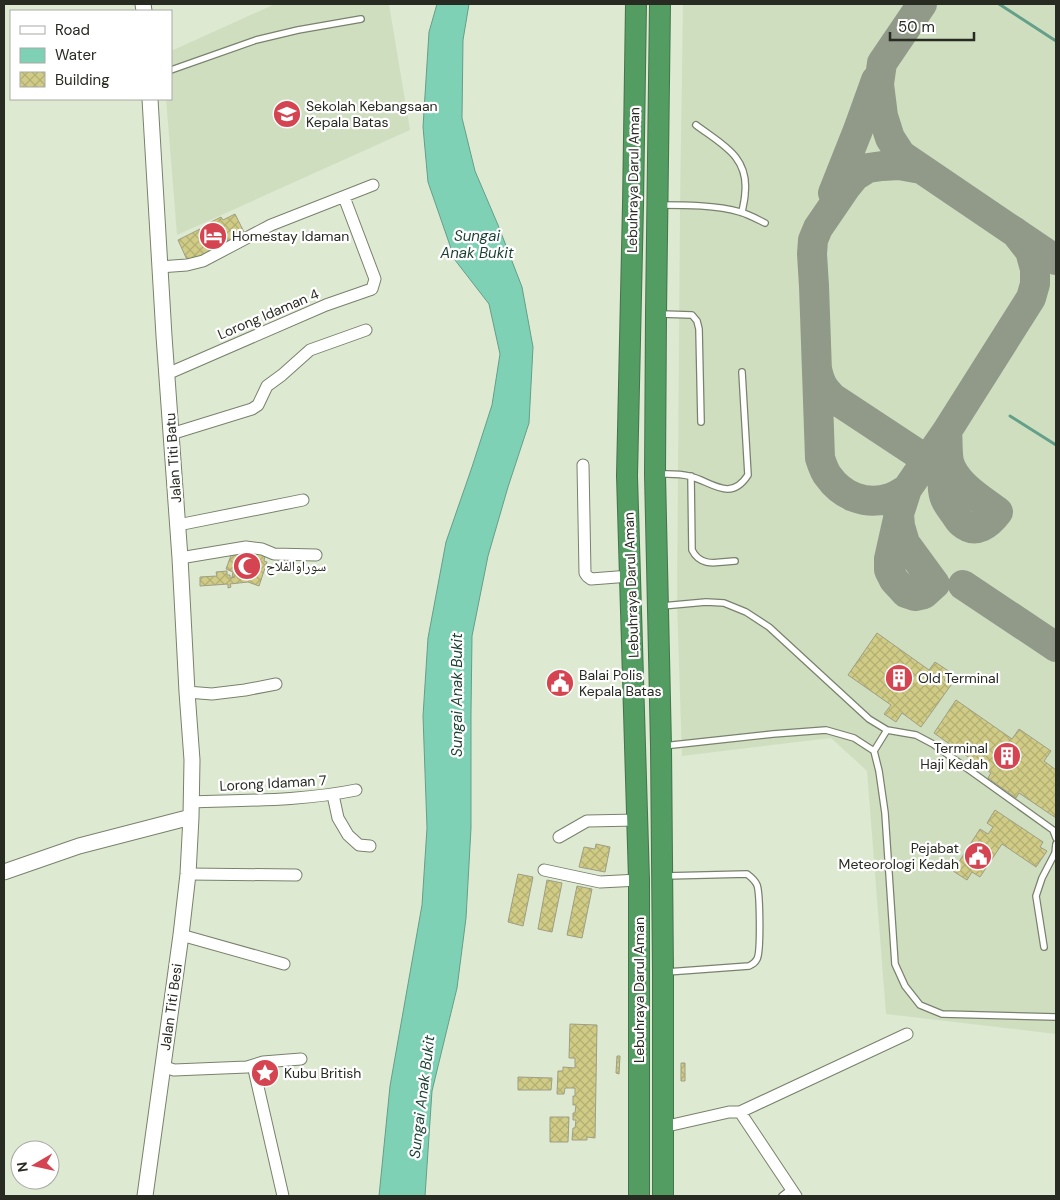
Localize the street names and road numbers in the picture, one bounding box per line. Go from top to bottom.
street label: Lebuhraya Darul Aman [623,107,643,253]
street label: Lorong Idaman 4 [215,284,322,343]
street label: Jalan Titi Batu [161,412,185,504]
street label: Lebuhraya Darul Aman [619,512,643,658]
street label: Lorong Idaman 7 [219,771,327,795]
street label: Lebuhraya Darul Aman [630,917,648,1063]
street label: Jalan Titi Besi [156,962,186,1052]

